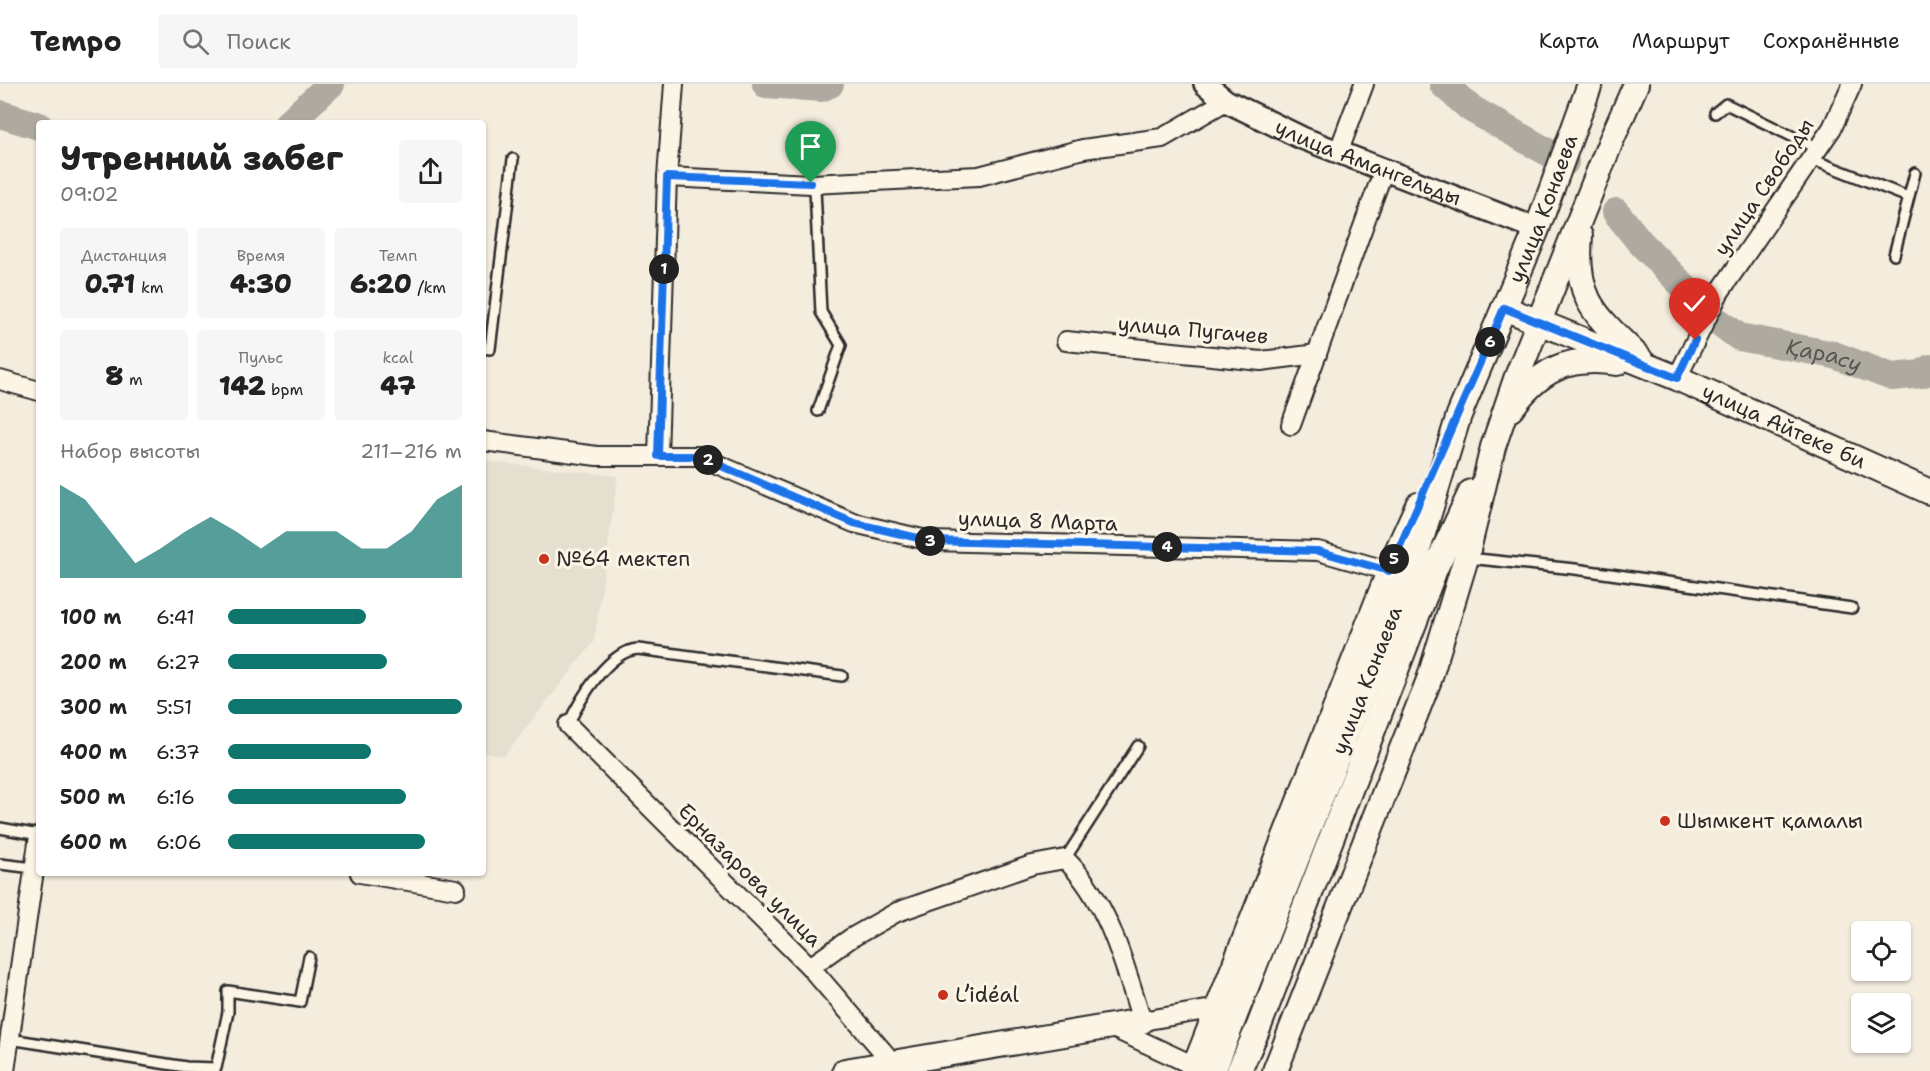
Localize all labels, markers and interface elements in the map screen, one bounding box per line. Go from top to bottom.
search box [158,14,578,68]
text: Tempo [30,22,122,60]
icon: search [179,25,212,58]
text: Поиск [227,27,291,56]
text: Карта [1539,27,1599,55]
text: Маршрут [1632,27,1730,55]
text: Сохранённые [1763,27,1900,55]
street label: улица Амангельды [1270,113,1465,212]
street label: улица Свободы [1708,113,1820,261]
pin [785,121,836,183]
icon: arrive [794,130,827,163]
street label: улица Конаева [1502,130,1584,287]
text: Утренний забег [60,136,343,181]
button: share [399,140,462,203]
text: 09:02 [60,181,119,207]
text: Дистанция [81,245,167,266]
text: Время [237,245,285,266]
text: Темп [379,245,417,266]
pin: 1 [649,254,679,284]
text: 1 [660,258,668,279]
text: 0.71 [84,266,135,301]
text: 4:30 [230,266,292,301]
text: 6:20 [350,266,412,301]
text: km [135,277,164,298]
text: /km [412,277,446,298]
pin [1669,278,1720,340]
icon: check [1678,287,1711,320]
street label: улица Пугачев [1117,309,1269,351]
pin: 6 [1475,327,1505,357]
text: 6 [1484,331,1496,352]
water label: Қарасу [1784,332,1866,379]
text: Пульс [239,347,283,368]
text: kcal [382,347,414,368]
text: 8 [105,358,123,393]
text: 142 [219,368,266,403]
text: 47 [380,368,416,403]
text: m [123,369,143,390]
street label: улица Айтеке би [1698,377,1871,475]
text: bpm [266,379,303,400]
text: Набор высоты [60,438,200,464]
text: 211–216 m [360,438,462,464]
pin: 2 [693,445,723,475]
text: 2 [702,449,714,470]
street label: улица 8 Марта [958,504,1118,538]
pin: 3 [915,526,945,556]
text: 3 [924,530,936,551]
pin: 4 [1152,532,1182,562]
text: 4 [1161,536,1173,557]
pin: 5 [1379,544,1409,574]
place label: №64 мектеп [556,545,690,573]
text: 5 [1389,548,1399,569]
marker: №64 мектеп [537,552,551,566]
street label: улица Конаева [1325,602,1409,758]
text: 100 m [60,604,122,630]
text: 6:41 [156,604,195,630]
text: 200 m [60,649,127,675]
text: 6:27 [156,649,200,675]
text: 300 m [60,694,127,720]
text: 5:51 [156,694,192,720]
text: 400 m [60,739,127,765]
text: 6:37 [156,739,200,765]
text: 500 m [60,784,126,810]
text: 6:16 [156,784,195,810]
street label: Ерназарова улица [672,797,828,953]
place label: Шымкент қамалы [1677,807,1863,835]
marker: Шымкент қамалы [1658,814,1672,828]
text: 600 m [60,829,127,855]
text: 6:06 [156,829,202,855]
map controls [1851,921,1911,1053]
button: locate [1851,921,1911,981]
place label: L’idéal [955,981,1020,1009]
marker: L’idéal [936,988,950,1002]
button: layers [1851,993,1911,1053]

